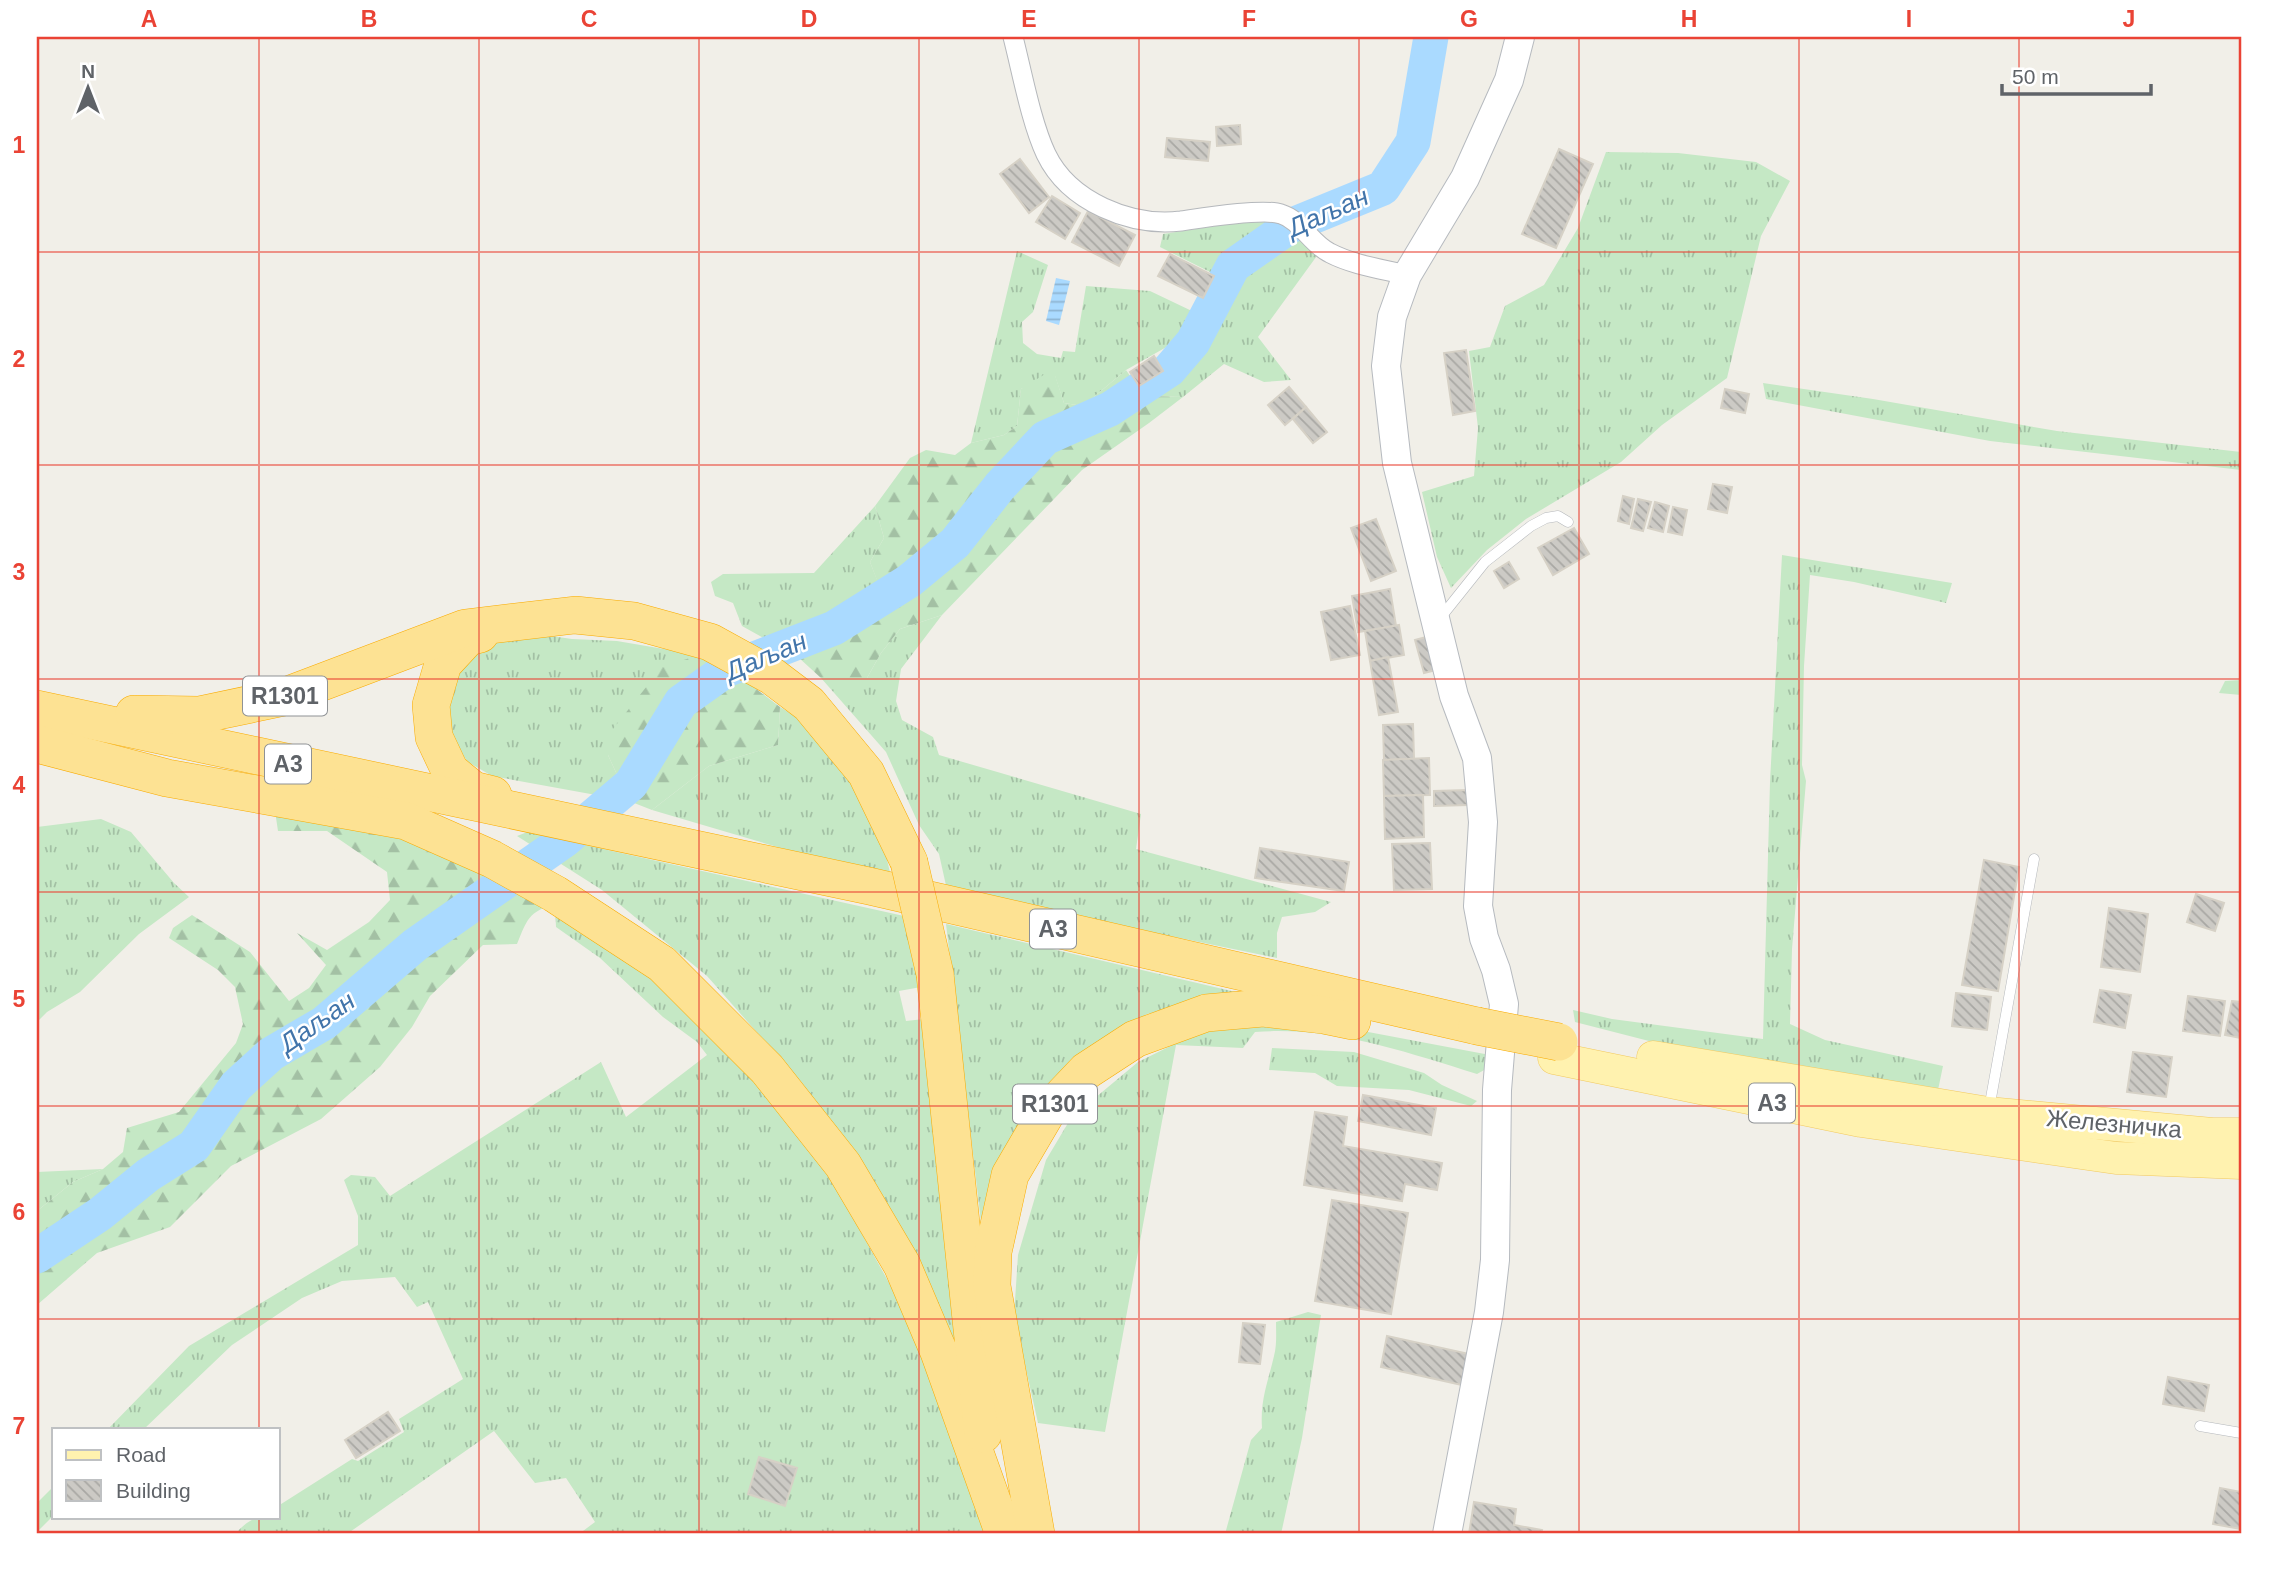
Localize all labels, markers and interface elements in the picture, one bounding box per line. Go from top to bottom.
text: A [141,6,157,32]
text: B [361,6,377,32]
text: C [581,6,597,32]
text: D [801,6,817,32]
text: E [1021,6,1037,32]
text: F [1242,6,1256,32]
text: G [1460,6,1478,32]
text: H [1681,6,1697,32]
text: I [1906,6,1912,32]
text: J [2123,6,2135,32]
north arrow [52,52,122,122]
scale bar [2002,52,2150,96]
text: N [81,61,95,82]
text: 50 m [2012,65,2059,88]
text: 1 [13,132,26,158]
water label: Даљан [1280,181,1373,244]
text: 2 [13,346,25,372]
text: 3 [13,559,25,585]
water label: Даљан [718,626,811,688]
road number: R1301 [243,676,327,716]
road number: A3 [265,744,311,784]
text: 4 [13,772,26,798]
road number: A3 [1030,910,1076,948]
water label: Даљан [271,985,361,1060]
text: 5 [13,986,26,1012]
road number: R1301 [1013,1084,1097,1124]
road number: A3 [1749,1084,1795,1122]
street label: Железничка [2045,1104,2183,1143]
text: 6 [13,1199,25,1225]
text: 7 [13,1413,25,1439]
legend [52,1428,280,1518]
text: Road [116,1443,166,1466]
text: Building [116,1479,191,1502]

